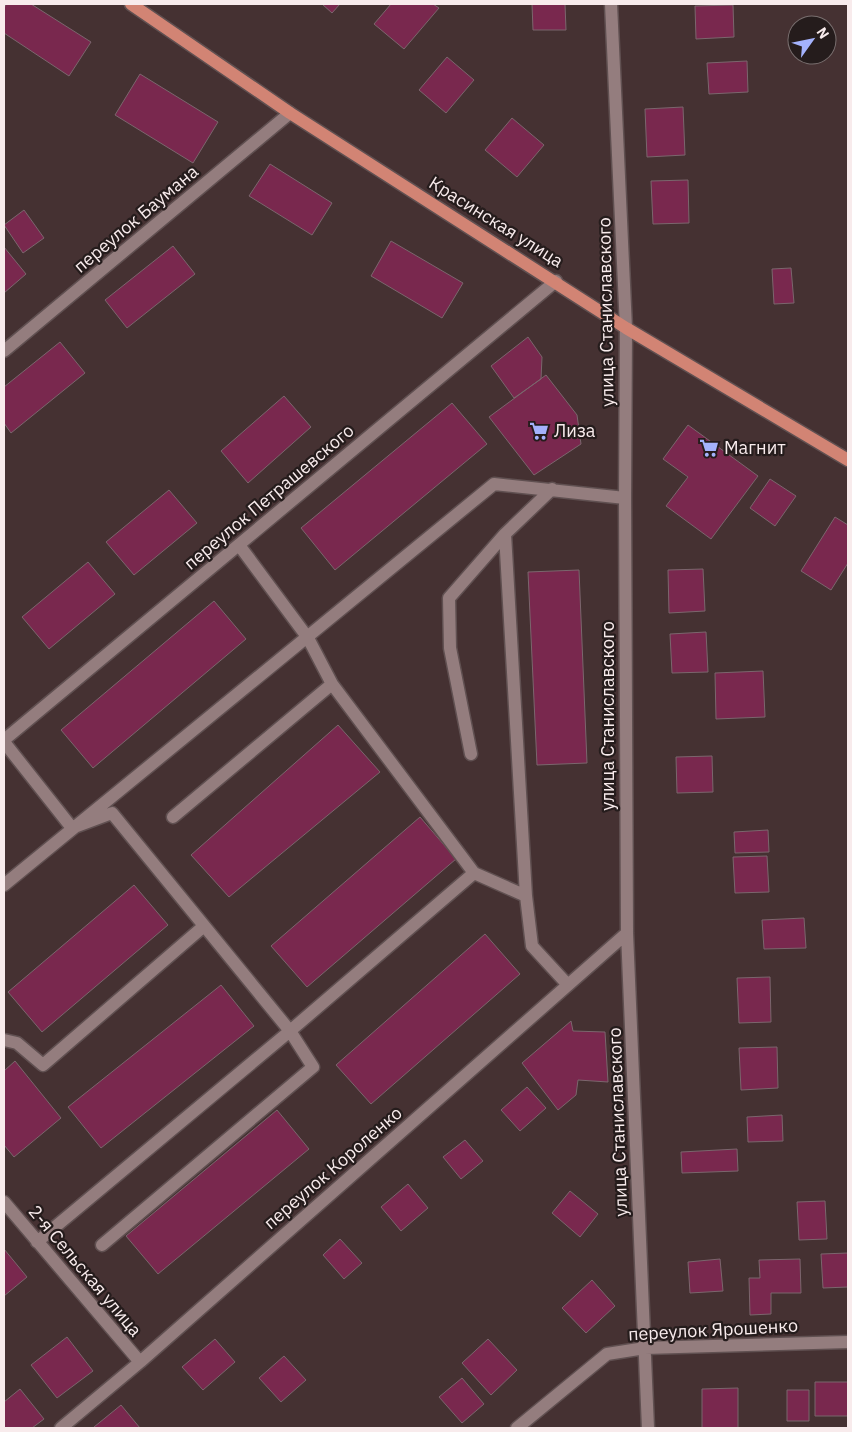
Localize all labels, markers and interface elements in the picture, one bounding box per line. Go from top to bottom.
north arrow [787,15,837,65]
text: N [813,24,833,42]
street label: переулок Баумана [69,159,203,278]
street label: Красинская улица [425,171,568,272]
street label: улица Станиславского [592,217,619,407]
street label: переулок Петрашевского [179,419,358,574]
place label: Лиза [554,419,596,442]
supermarket icon: Лиза [528,420,550,442]
place label: Магнит [724,436,786,459]
supermarket icon: Магнит [698,437,720,459]
street label: улица Станиславского [596,621,619,811]
street label: улица Станиславского [603,1027,632,1217]
street label: переулок Короленко [259,1101,407,1234]
street label: 2-я Сельская улица [24,1200,147,1341]
street label: переулок Ярошенко [627,1314,799,1345]

